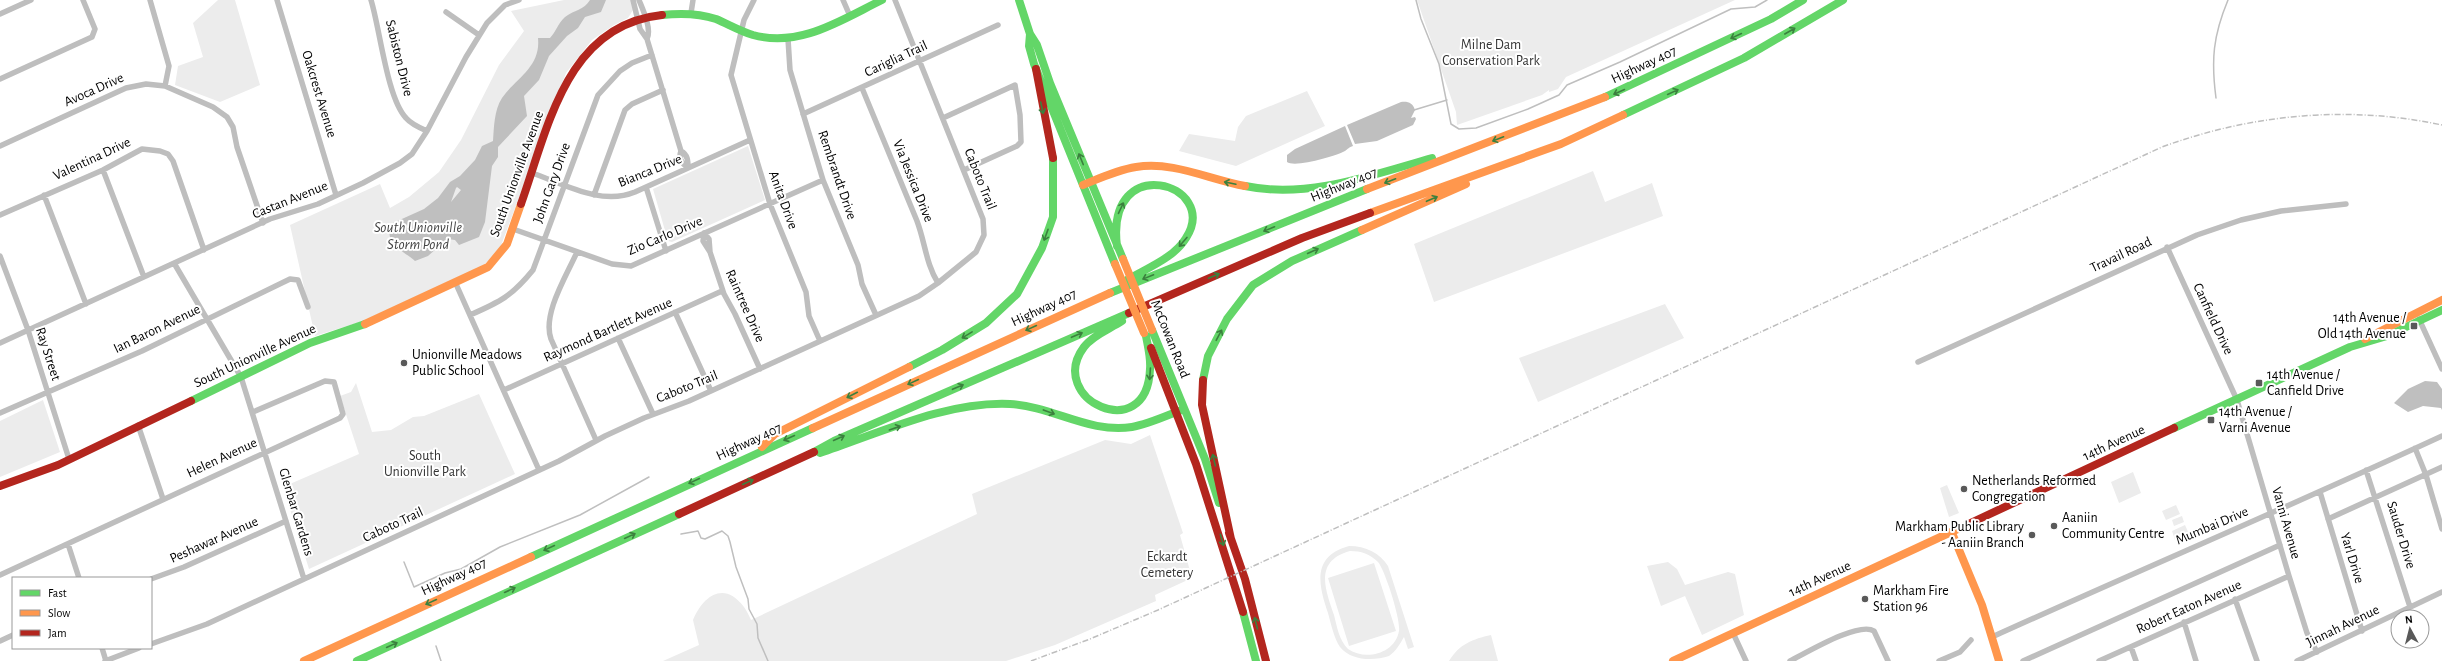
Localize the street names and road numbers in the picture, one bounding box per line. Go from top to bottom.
street label: Sabiston Drive [383,18,415,98]
street label: Cariglia Trail [862,38,930,80]
street label: Highway 407 [1609,44,1679,86]
street label: Oakcrest Avenue [299,49,339,139]
street label: Avoca Drive [62,71,126,109]
street label: South Unionville Avenue [488,109,546,239]
street label: Rembrandt Drive [815,129,859,221]
street label: Valentina Drive [51,135,133,183]
street label: Via Jessica Drive [890,138,936,224]
street label: John Gary Drive [531,141,573,225]
street label: Caboto Trail [961,146,999,212]
street label: Bianca Drive [616,152,684,190]
street label: Highway 407 [1309,165,1379,205]
street label: Anita Drive [766,169,800,231]
street label: Castan Avenue [250,179,330,221]
street label: Zio Carlo Drive [626,214,704,258]
street label: Travail Road [2088,235,2154,275]
street label: Raintree Drive [723,268,767,344]
street label: Canfield Drive [2190,281,2236,357]
street label: Highway 407 [1009,287,1079,329]
street label: Raymond Bartlett Avenue [542,295,674,365]
street label: McCowan Road [1148,298,1192,380]
street label: Ian Baron Avenue [111,302,203,356]
street label: South Unionville Avenue [192,322,318,390]
street label: Ray Street [33,326,63,383]
street label: Caboto Trail [654,368,720,406]
street label: Highway 407 [714,421,784,463]
street label: 14th Avenue [2081,423,2147,463]
street label: Helen Avenue [185,436,259,480]
street label: Glenbar Gardens [276,466,316,558]
street label: Vanni Avenue [2269,485,2303,561]
street label: Sauder Drive [2384,500,2418,570]
street label: Mumbai Drive [2174,504,2250,548]
street label: Caboto Trail [361,505,425,545]
street label: Peshawar Avenue [168,514,260,566]
street label: Yarl Drive [2338,531,2366,585]
street label: Highway 407 [419,556,489,598]
street label: 14th Avenue [1787,559,1853,599]
street label: Robert Eaton Avenue [2134,578,2244,636]
street label: Jinnah Avenue [2304,602,2382,650]

